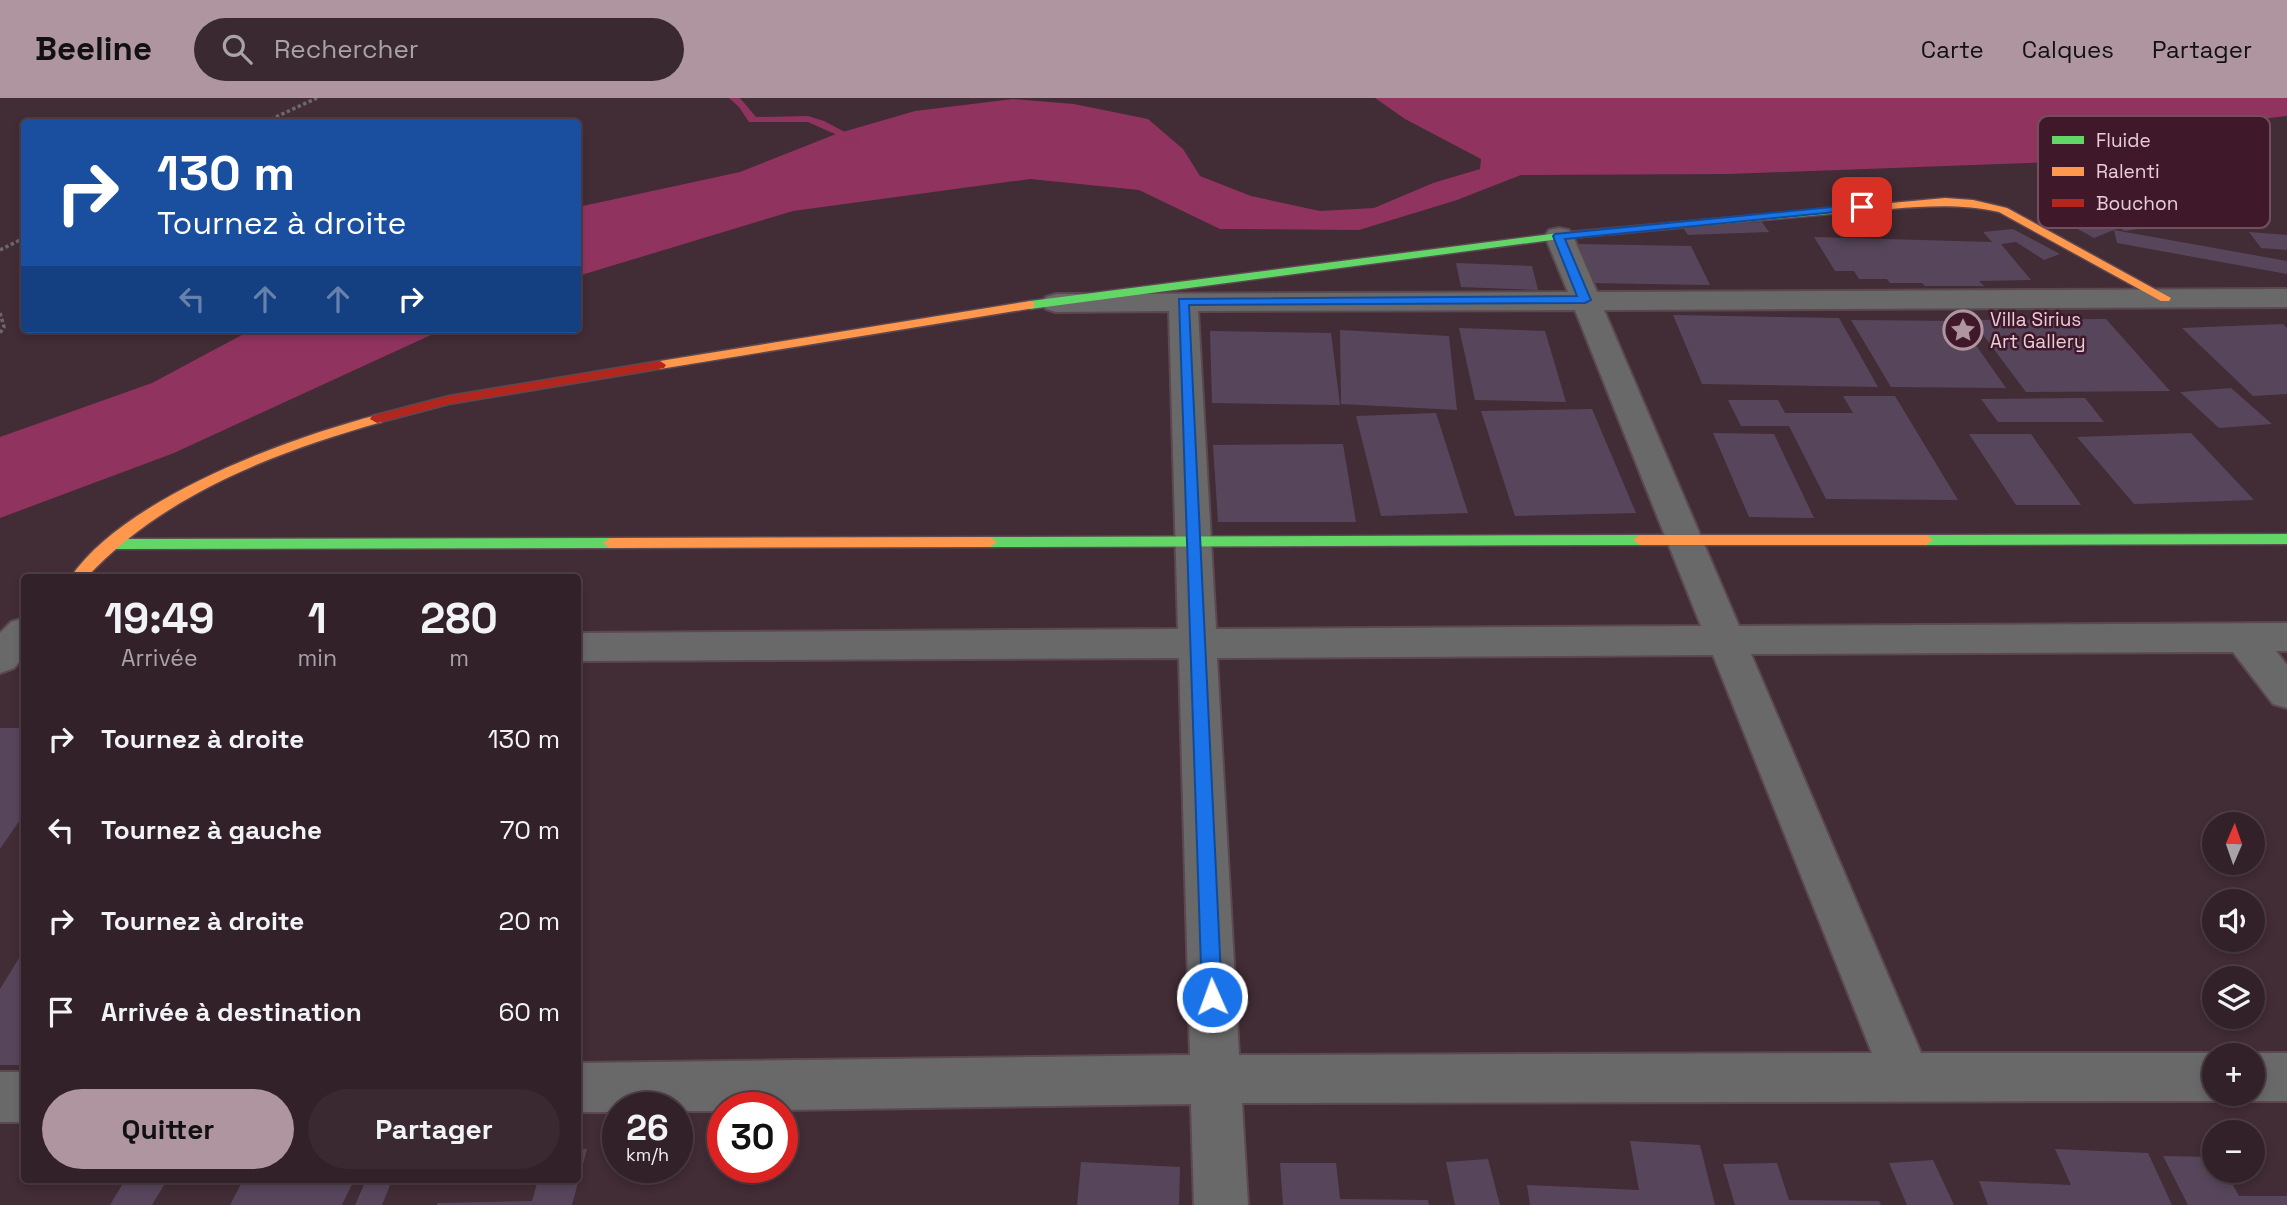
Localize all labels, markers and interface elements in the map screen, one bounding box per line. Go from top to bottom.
search box [194,18,684,81]
text: Beeline [35,28,152,70]
icon: search [218,30,256,68]
text: Rechercher [274,32,419,66]
text: Carte [1921,34,1984,65]
text: Calques [2022,34,2114,65]
text: Partager [2152,34,2252,65]
legend [2038,116,2270,228]
text: Fluide [2096,128,2151,153]
text: 130 m [157,142,295,204]
icon: right [42,147,133,238]
text: Ralenti [2096,159,2160,184]
pin [1832,177,1892,237]
icon: arrive [1843,188,1881,226]
text: Bouchon [2096,191,2178,216]
text: Tournez à droite [157,203,406,243]
icon: left [173,280,211,318]
icon: ahead [246,280,284,318]
icon: ahead [319,280,357,318]
icon: right [392,280,430,318]
place label: Villa Sirius Art Gallery [1990,307,2086,354]
place icon: Villa Sirius Art Gallery [1942,309,1984,351]
text: 19:49 [104,592,214,645]
text: 1 [308,592,327,645]
text: 280 [420,592,498,645]
text: Arrivée [121,643,198,673]
text: min [298,643,337,673]
text: m [449,643,469,673]
icon: right [42,720,80,758]
text: Tournez à droite [101,722,304,756]
text: 130 m [488,722,560,756]
icon: left [42,811,80,849]
north arrow [2202,812,2264,875]
map controls [2202,812,2265,1183]
text: Tournez à gauche [101,813,322,847]
text: 70 m [500,813,560,847]
button: sound [2202,889,2265,952]
icon: right [42,902,80,940]
text: Tournez à droite [101,904,304,938]
text: 20 m [499,904,560,938]
position arrow [1175,960,1249,1034]
button: layers [2202,966,2265,1029]
icon: arrive [42,993,80,1031]
text: Arrivée à destination [101,995,362,1029]
text: 60 m [498,995,560,1029]
button: + [2202,1043,2265,1106]
button: Quitter [42,1089,294,1169]
button: Partager [308,1089,560,1169]
speed limit sign: 30 [707,1092,798,1183]
text: 26 [626,1106,669,1150]
button: − [2202,1120,2265,1183]
text: km/h [626,1143,669,1166]

